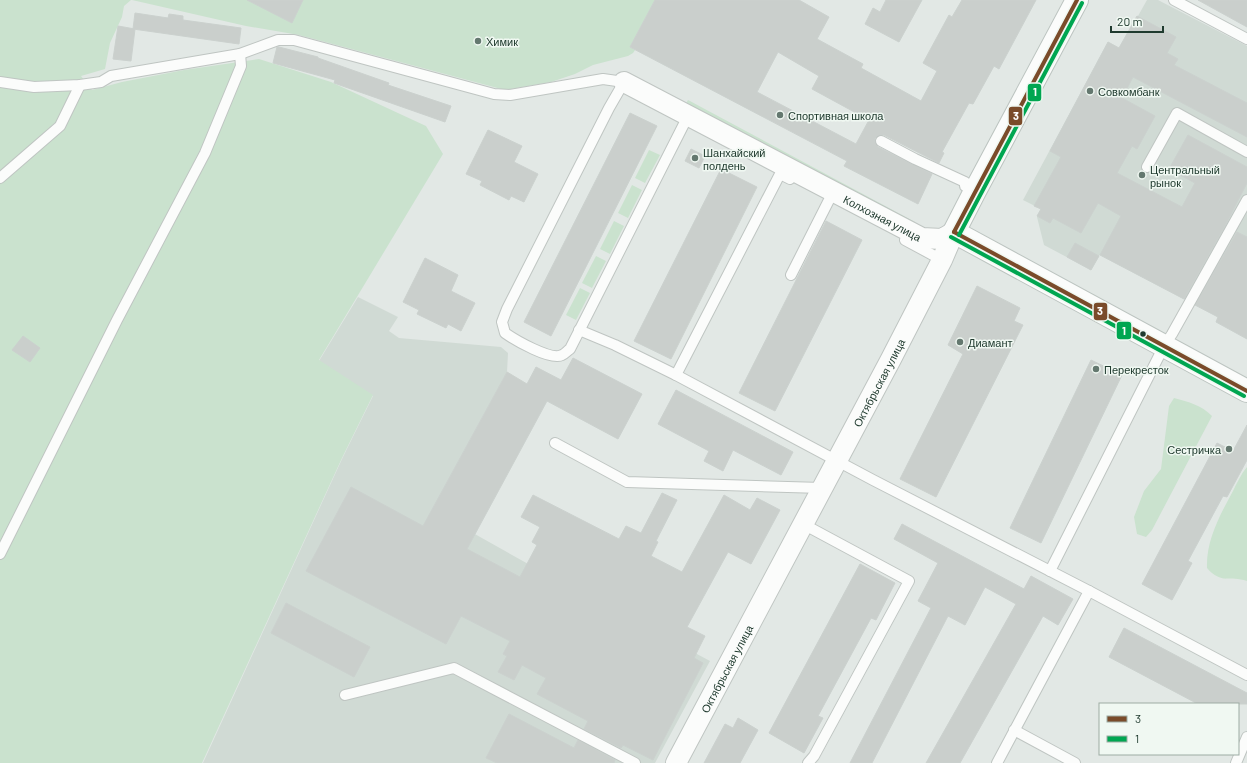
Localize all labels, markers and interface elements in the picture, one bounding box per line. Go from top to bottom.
scale bar [1111,8,1163,34]
text: 20 m [1117,14,1143,28]
place label: Химик [486,35,518,48]
marker: Химик [473,36,483,46]
line badge: 1 [1027,83,1042,102]
text: 1 [1033,85,1037,98]
place label: Совкомбанк [1098,85,1160,98]
marker: Совкомбанк [1085,86,1095,96]
line badge: 3 [1008,106,1023,126]
place label: Спортивная школа [788,109,884,122]
text: 3 [1013,109,1019,122]
marker: Спортивная школа [775,110,785,120]
place label: Шанхайский полдень [703,146,766,172]
marker: Шанхайский полдень [690,153,700,163]
place label: Центральный рынок [1150,163,1220,189]
marker: Центральный рынок [1137,170,1147,180]
street label: Колхозная улица [842,192,925,243]
line badge: 3 [1093,302,1108,321]
text: 3 [1097,304,1103,317]
line badge: 1 [1116,321,1132,340]
text: 1 [1122,324,1126,337]
unlabelled marker [1138,329,1148,339]
street label: Октябрьская улица [850,335,907,429]
place label: Диамант [968,336,1013,349]
marker: Диамант [955,337,965,347]
place label: Перекресток [1104,363,1169,376]
marker: Перекресток [1091,364,1101,374]
place label: Сестричка [1167,443,1222,456]
marker: Сестричка [1224,444,1234,454]
street label: Октябрьская улица [698,622,755,715]
legend [1099,703,1239,755]
text: 3 [1135,711,1141,725]
text: 1 [1135,731,1139,745]

